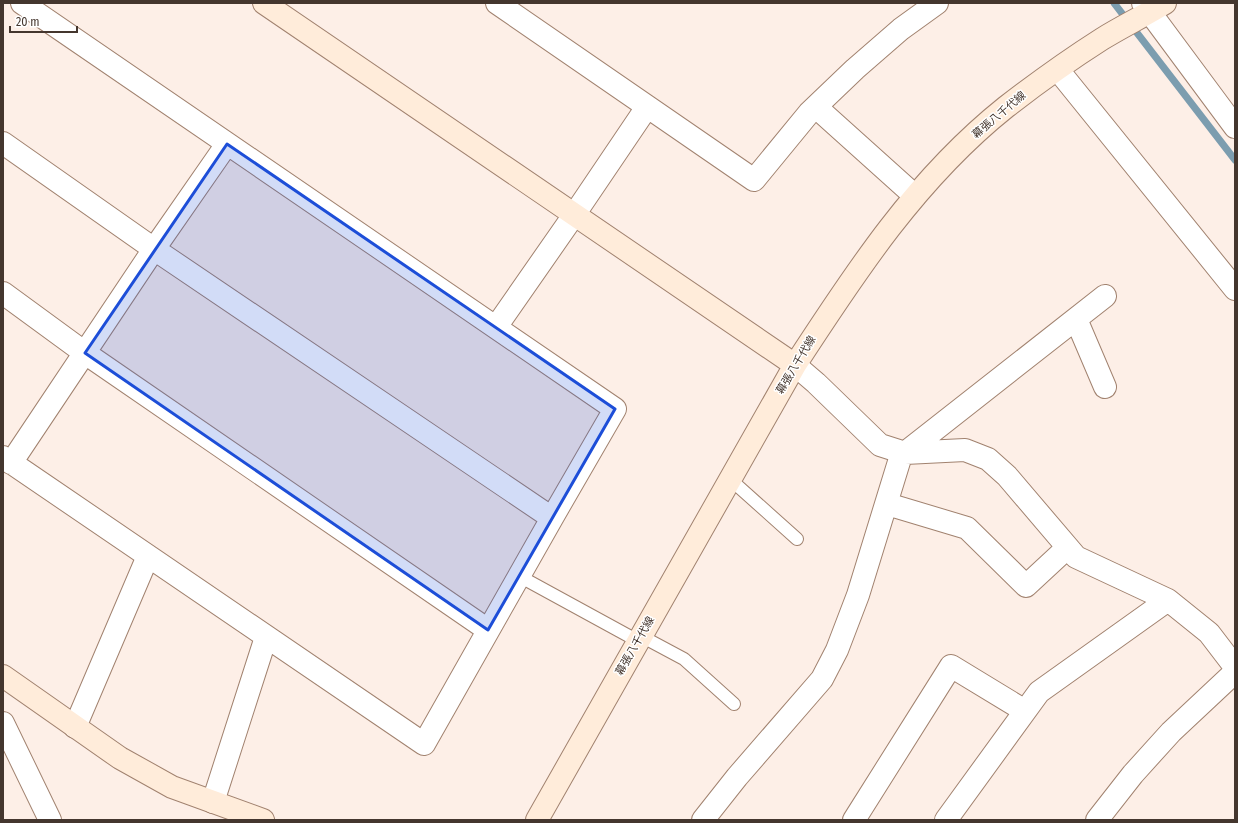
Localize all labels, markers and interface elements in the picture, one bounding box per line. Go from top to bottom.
scale bar [10,8,77,34]
text: 20 m [16,15,40,29]
street label: 幕張八千代線 [970,89,1028,141]
street label: 幕張八千代線 [773,333,819,397]
street label: 幕張八千代線 [613,614,657,678]

